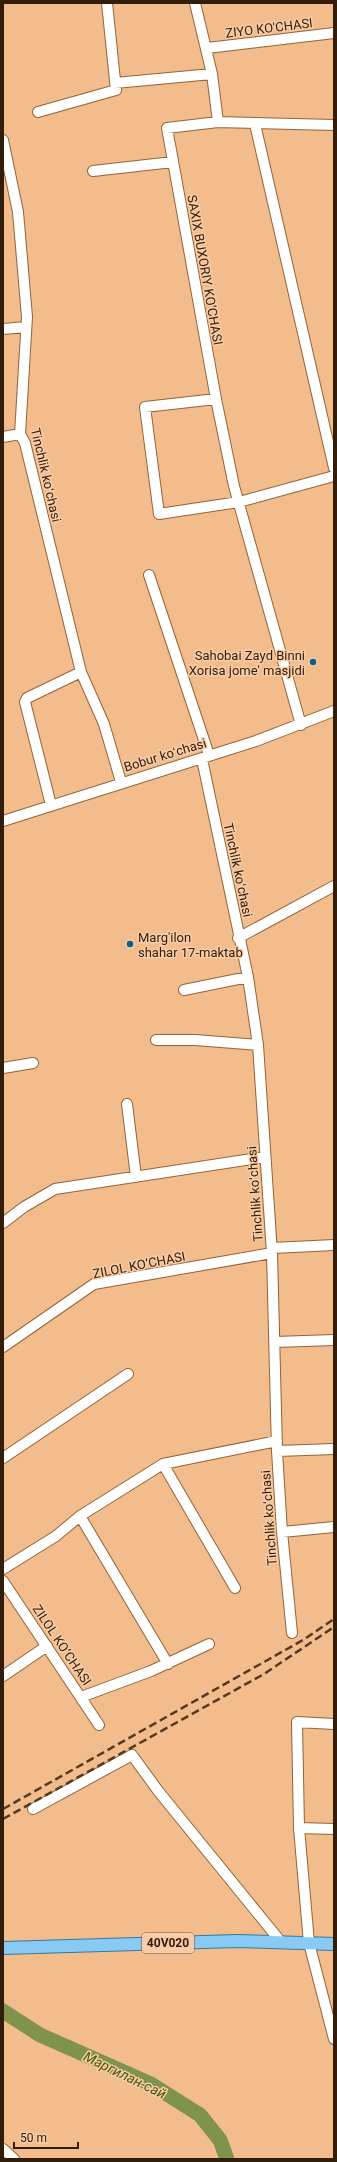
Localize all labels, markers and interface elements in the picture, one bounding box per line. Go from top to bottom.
street label: ZIYO KO'CHASI [225,15,313,41]
street label: SAXIX BUXORIY KO‘CHASI [184,194,226,346]
street label: Tinchlik koʻchasi [28,427,64,523]
place label: Sahobai Zayd Binni Xorisa jome' masjidi [189,648,305,678]
marker: Sahobai Zayd Binni Xorisa jome' masjidi [308,657,318,667]
street label: Bobur koʻchasi [122,735,208,775]
street label: Tinchlik koʻchasi [221,821,255,919]
place label: Marg'ilon shahar 17-maktab [138,930,243,960]
marker: Marg'ilon shahar 17-maktab [125,939,135,949]
street label: Tinchlik koʻchasi [244,1146,266,1242]
street label: ZILOL KO‘CHASI [91,1249,187,1281]
street label: Tinchlik koʻchasi [258,1470,280,1566]
street label: ZILOL KO‘CHASI [29,1602,95,1688]
road number: 40V020 [142,1933,194,1953]
water label: Маргилан-сай [81,2048,169,2102]
scale bar [14,2124,78,2150]
text: 50 m [20,2131,47,2145]

